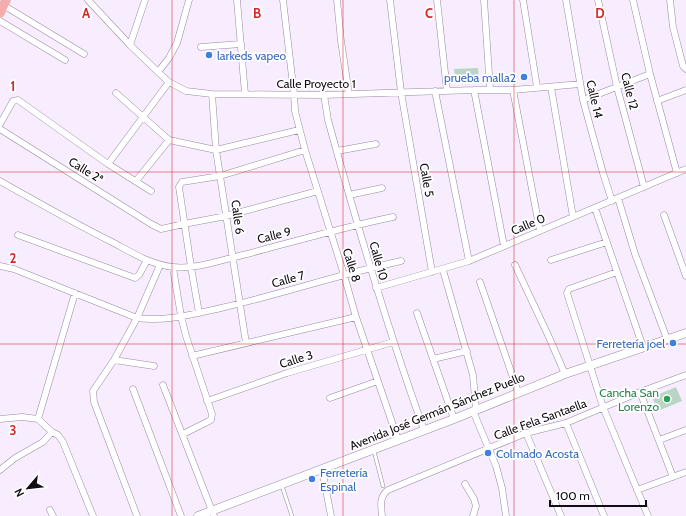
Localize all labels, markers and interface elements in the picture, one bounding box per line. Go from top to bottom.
text: A [82,5,91,21]
text: B [253,5,261,21]
text: C [425,5,433,21]
text: D [595,5,605,21]
place label: larkeds vapeo [217,48,286,63]
marker: larkeds vapeo [204,50,214,60]
place label: prueba malla2 [444,70,516,85]
street label: Calle 12 [618,71,642,111]
marker: prueba malla2 [519,72,529,82]
street label: Calle Proyecto 1 [276,76,356,91]
text: 1 [11,78,15,94]
street label: Calle 14 [583,79,607,119]
street label: Calle 2ª [66,154,106,186]
street label: Calle 5 [417,162,437,198]
street label: Calle 6 [228,199,248,235]
street label: Calle 0 [509,210,547,238]
street label: Calle 9 [255,224,293,246]
street label: Calle 10 [366,240,392,282]
street label: Calle 8 [340,246,364,284]
text: 2 [10,250,17,266]
street label: Calle 7 [270,267,306,291]
place label: Ferretería joel [596,336,665,351]
marker: Ferretería joel [668,338,678,348]
street label: Calle 3 [278,347,314,371]
street label: Avenida José Germán Sánchez Puello [347,369,527,453]
place label: Cancha San Lorenzo [599,385,659,414]
marker: Cancha San Lorenzo [662,394,672,404]
street label: Calle Fela Santaella [492,395,589,443]
text: 3 [9,422,17,438]
place label: Colmado Acosta [496,446,579,461]
marker: Colmado Acosta [483,448,493,458]
place label: Ferretería Espinal [320,465,368,494]
north arrow [8,468,48,508]
marker: Ferretería Espinal [307,474,317,484]
scale bar [550,482,646,508]
text: N [11,486,27,499]
text: 100 m [556,488,590,503]

